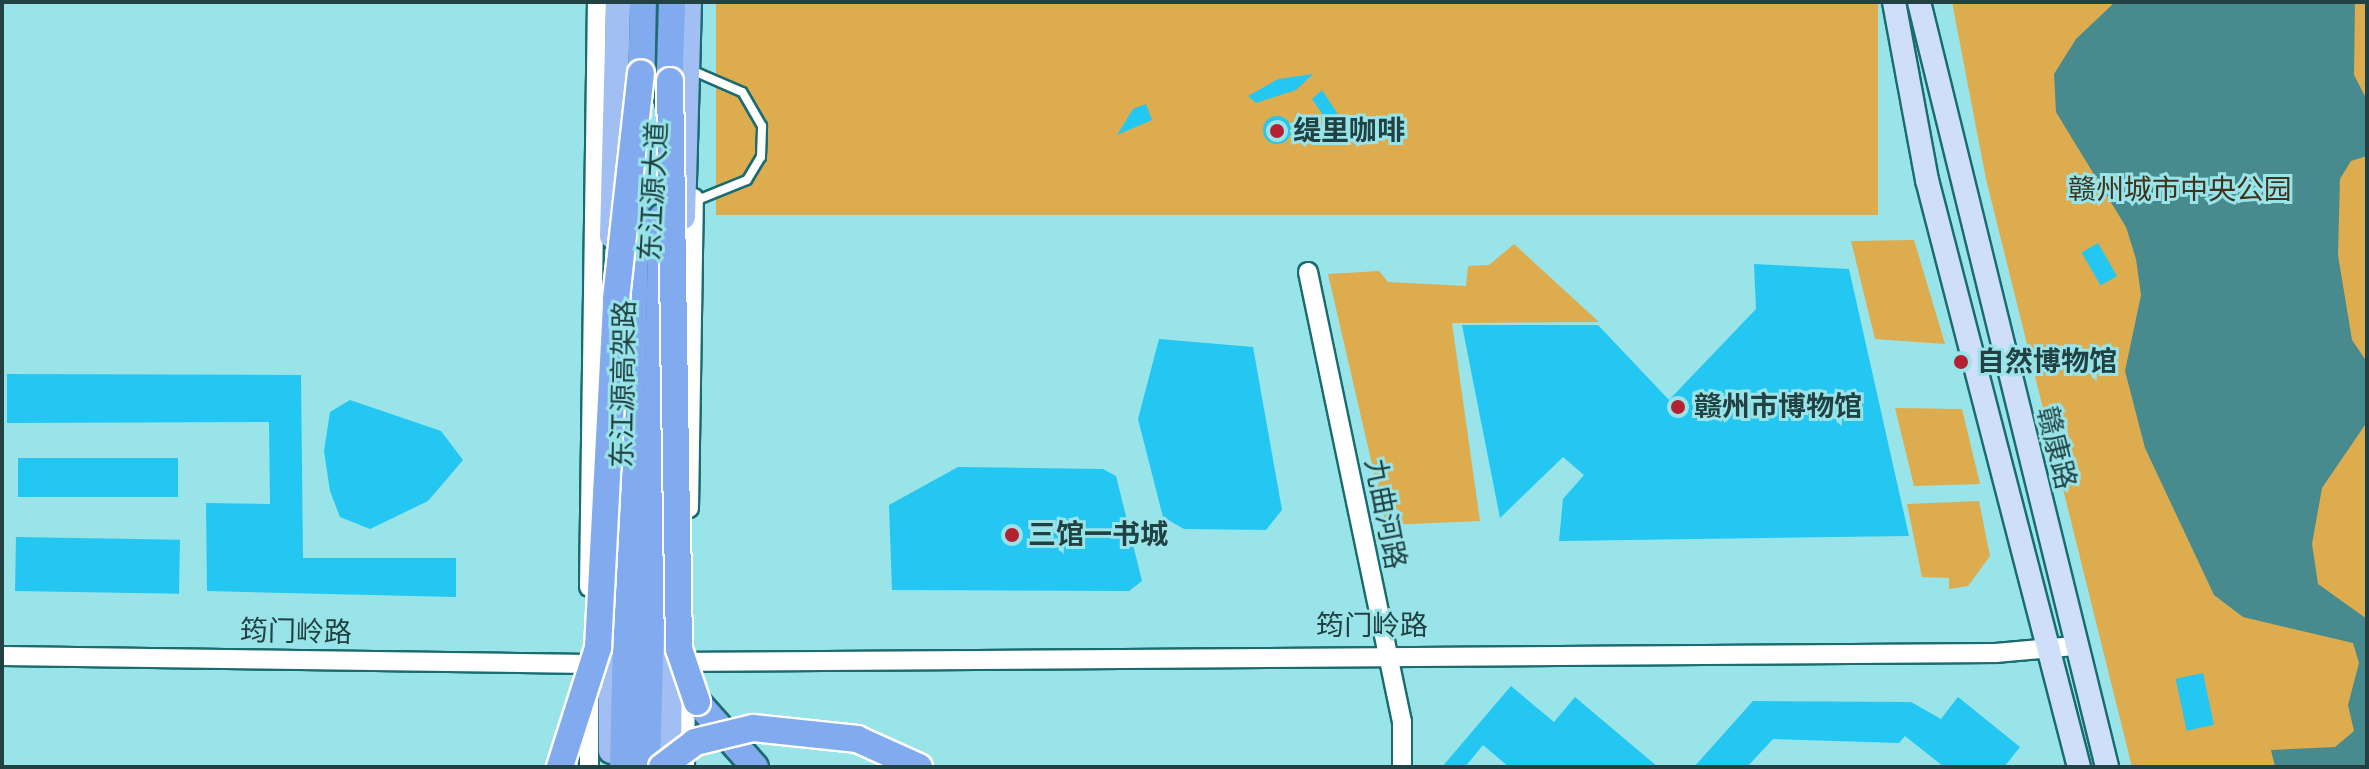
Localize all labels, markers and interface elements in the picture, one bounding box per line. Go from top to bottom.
place label: 缇里咖啡 [1293,114,1405,148]
street label: 东江源大道 [634,120,674,262]
marker: 缇里咖啡 [1268,122,1286,140]
park label: 赣州城市中央公园 [2068,173,2292,207]
street label: 东江源高架路 [606,300,642,468]
place label: 自然博物馆 [1977,345,2117,379]
marker: 自然博物馆 [1952,353,1970,371]
place label: 赣州市博物馆 [1694,390,1862,424]
marker: 赣州市博物馆 [1669,398,1687,416]
street label: 赣康路 [2030,403,2082,493]
street label: 九曲河路 [1358,456,1412,572]
place label: 三馆一书城 [1028,518,1168,552]
marker: 三馆一书城 [1003,526,1021,544]
street label: 筠门岭路 [1316,609,1428,643]
street label: 筠门岭路 [240,614,352,650]

